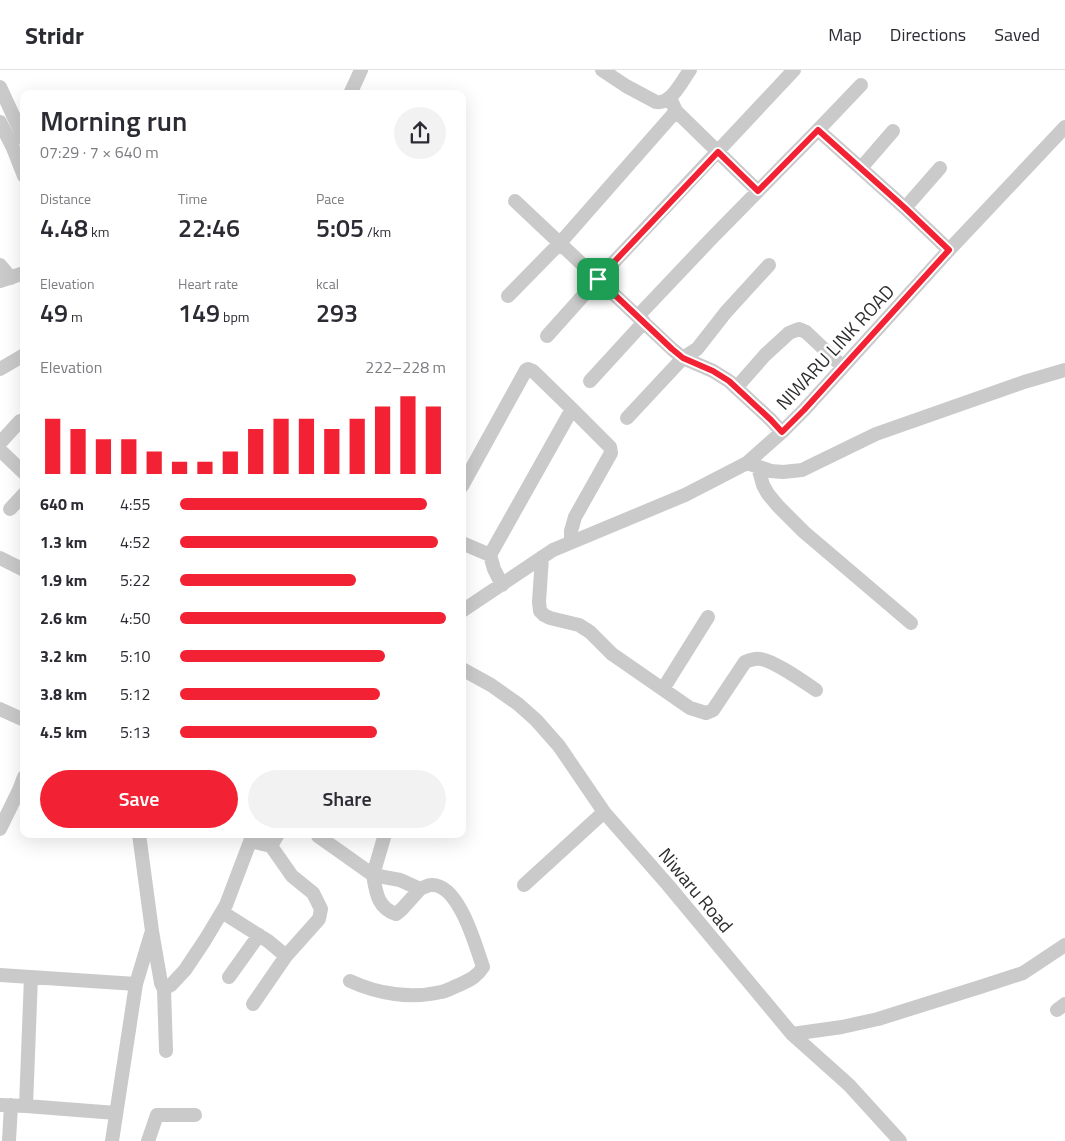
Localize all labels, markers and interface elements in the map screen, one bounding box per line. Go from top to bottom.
text: Stridr [25,17,84,53]
text: Map [828,21,862,48]
text: Directions [890,21,966,48]
text: Saved [994,21,1040,48]
text: Morning run [40,99,187,142]
button: share [394,107,446,159]
text: 07:29 · 7 × 640 m [40,140,159,164]
text: Distance [40,188,91,209]
text: Time [178,188,207,209]
text: Pace [316,188,344,209]
text: 4.48 [40,209,88,247]
text: 22:46 [178,209,240,247]
text: 5:05 [316,209,364,247]
text: km [88,221,109,242]
text: /km [364,221,391,242]
pin [577,258,619,300]
icon: arrive [584,265,612,293]
text: Elevation [40,273,94,294]
text: Heart rate [178,273,238,294]
text: kcal [316,273,339,294]
street label: NIWARU LINK ROAD [769,277,901,416]
text: 49 [40,294,68,332]
text: 149 [178,294,220,332]
text: 293 [316,294,358,332]
text: m [68,306,83,327]
text: bpm [220,306,250,327]
text: Elevation [40,355,102,379]
text: 222–228 m [365,355,446,379]
text: 640 m [40,492,84,516]
text: 4:55 [120,492,150,516]
text: 1.3 km [40,530,87,554]
text: 4:52 [120,530,150,554]
text: 1.9 km [40,568,87,592]
text: 5:22 [120,568,150,592]
text: 2.6 km [40,606,87,630]
text: 4:50 [120,606,150,630]
text: 3.2 km [40,644,87,668]
text: 5:10 [120,644,150,668]
text: 3.8 km [40,682,87,706]
text: 5:12 [120,682,150,706]
text: 4.5 km [40,720,87,744]
text: 5:13 [120,720,150,744]
button: Save [40,770,238,828]
button: Share [248,770,446,828]
street label: Niwaru Road [652,841,741,938]

